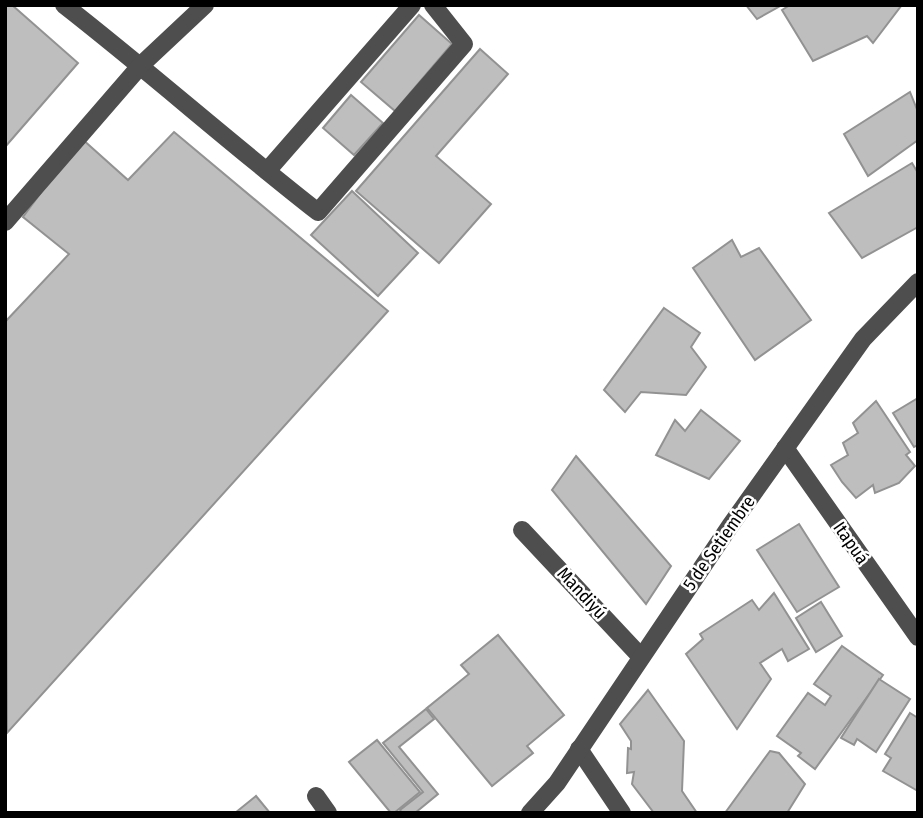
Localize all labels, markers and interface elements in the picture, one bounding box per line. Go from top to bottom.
street label: 5 de Setiembre [678,491,760,595]
street label: Itapuá [828,517,874,569]
street label: Mandiyú [553,563,611,623]

